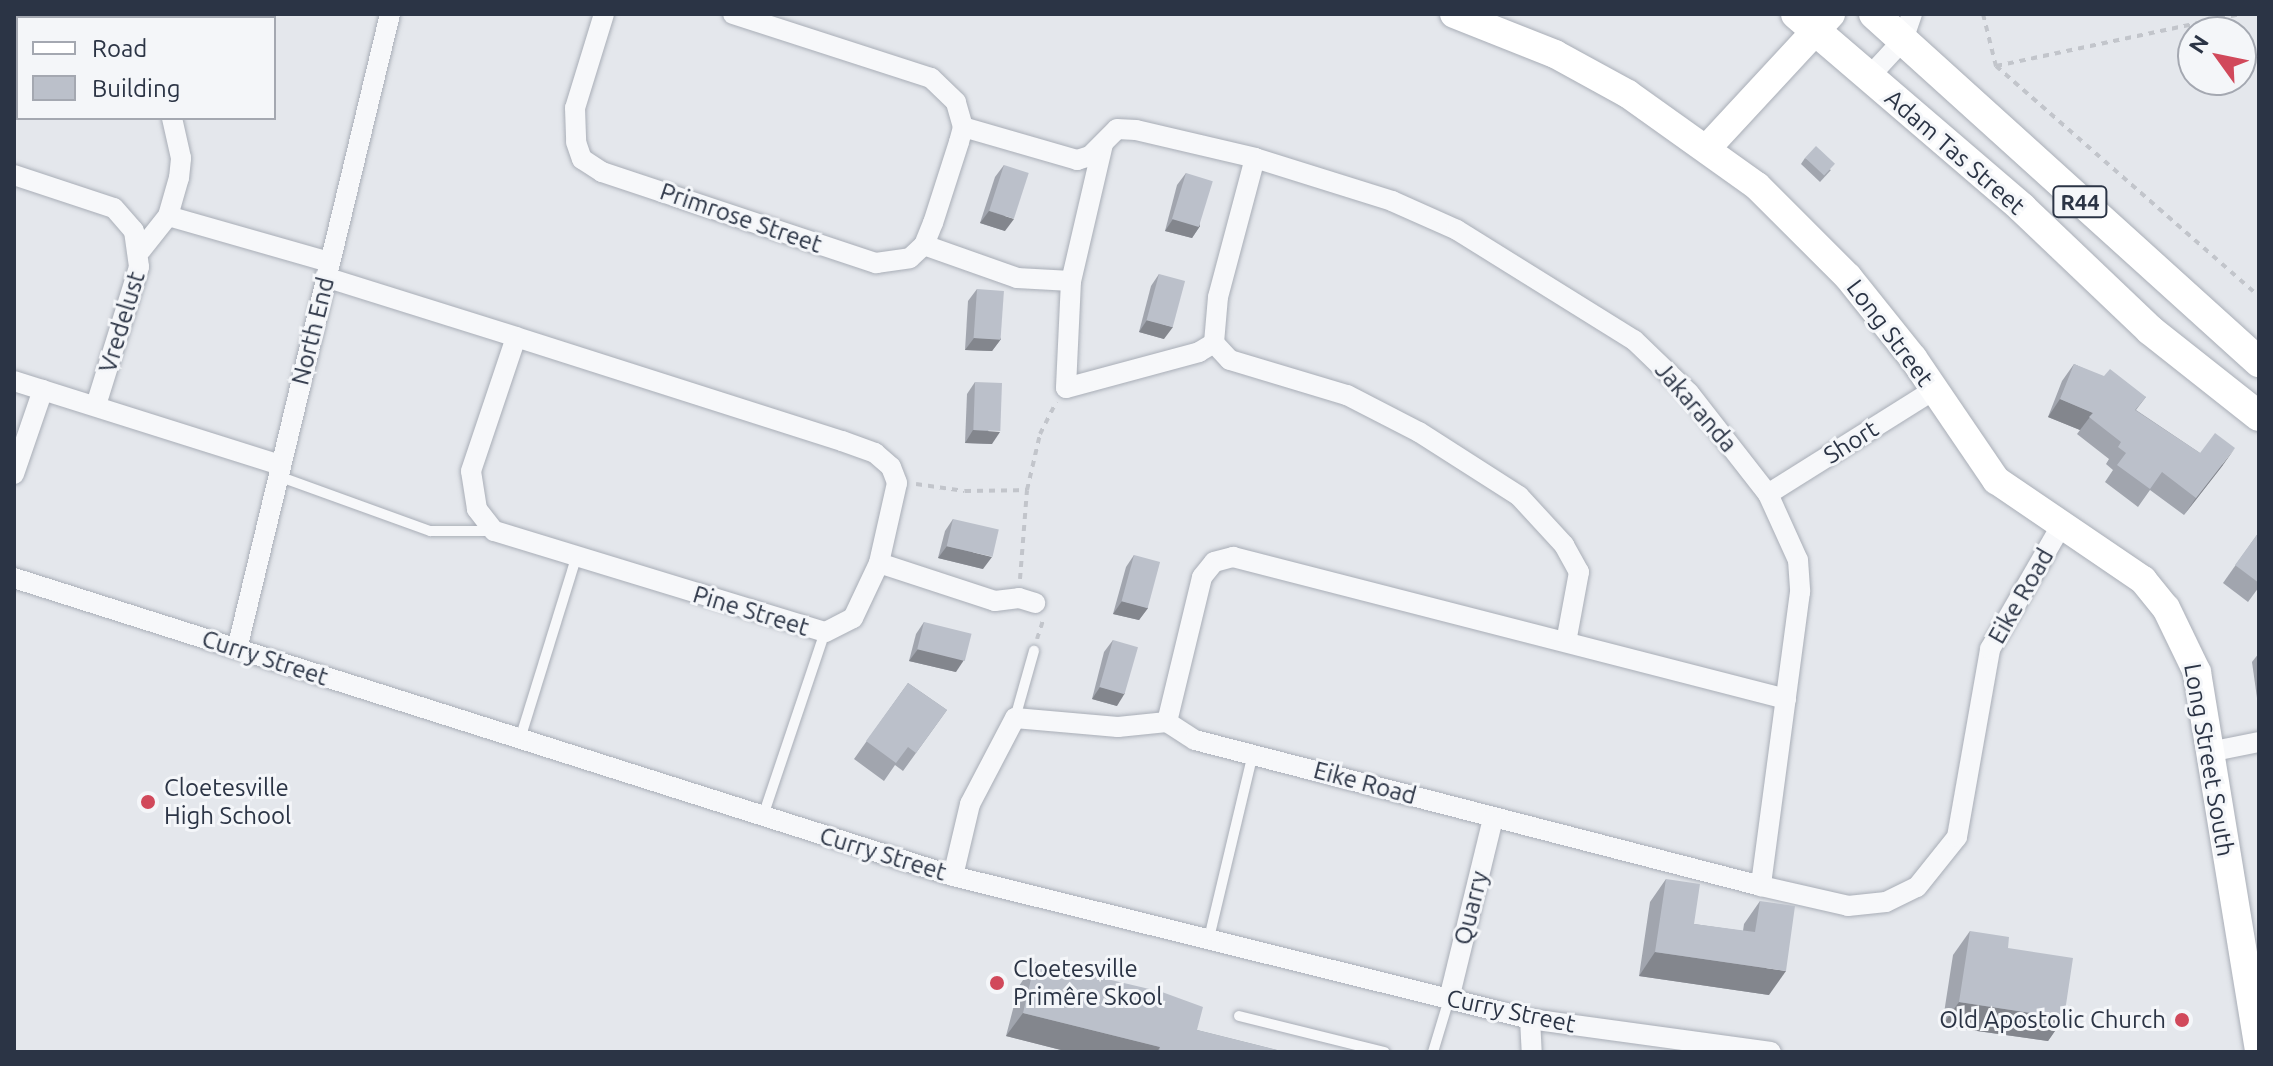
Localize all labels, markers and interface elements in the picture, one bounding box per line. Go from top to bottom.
legend [16,16,276,120]
north arrow [2177,16,2257,96]
text: N [2183,30,2213,57]
text: Road [92,35,147,62]
text: Building [92,75,180,102]
street label: Adam Tas Street [1879,83,2031,221]
street label: Primrose Street [656,177,826,259]
road number: R44 [2052,184,2108,220]
street label: Vredelust [93,268,151,376]
street label: North End [286,274,340,388]
street label: Long Street [1841,274,1939,392]
street label: Jakaranda [1649,356,1743,458]
street label: Short [1818,414,1884,470]
street label: Eike Road [1982,543,2060,649]
street label: Pine Street [690,580,812,642]
street label: Curry Street [198,624,332,692]
street label: Long Street South [2178,661,2240,859]
street label: Eike Road [1311,755,1419,811]
place label: Cloetesville High School [164,774,291,830]
marker: Cloetesville High School [139,793,157,811]
street label: Curry Street [816,821,950,887]
street label: Quarry [1448,868,1494,948]
place label: Cloetesville Primêre Skool [1013,955,1163,1011]
marker: Cloetesville Primêre Skool [988,974,1006,992]
street label: Curry Street [1444,983,1578,1039]
place label: Old Apostolic Church [1939,1006,2166,1034]
marker: Old Apostolic Church [2173,1011,2191,1029]

